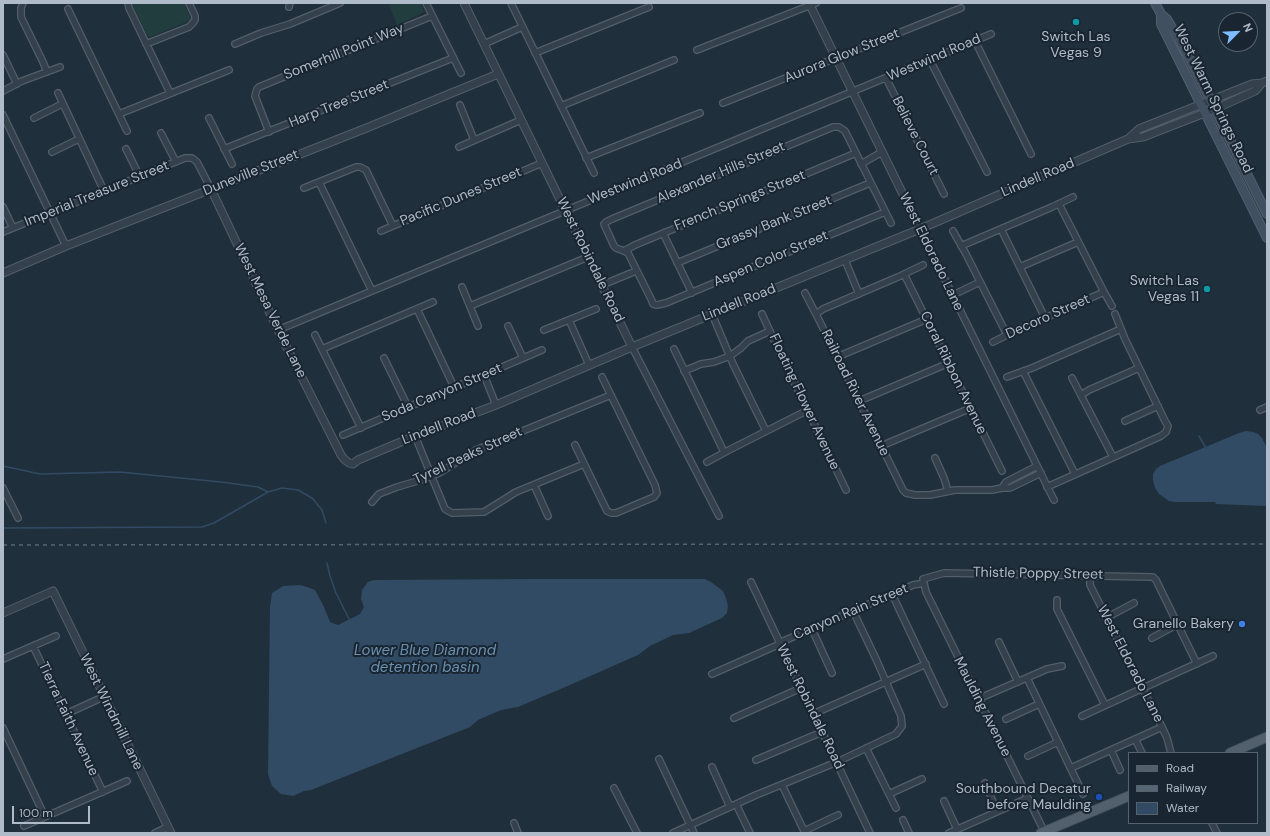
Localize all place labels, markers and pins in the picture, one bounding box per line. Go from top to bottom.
marker: Switch Las Vegas 9 [1071,17,1081,27]
place label: Switch Las Vegas 9 [1041,29,1111,62]
place label: Switch Las Vegas 11 [1130,273,1199,306]
marker: Switch Las Vegas 11 [1202,284,1212,294]
place label: Granello Bakery [1133,616,1234,632]
marker: Granello Bakery [1237,619,1247,629]
place label: Southbound Decatur before Maulding [956,781,1091,814]
marker: Southbound Decatur before Maulding [1094,792,1104,802]

